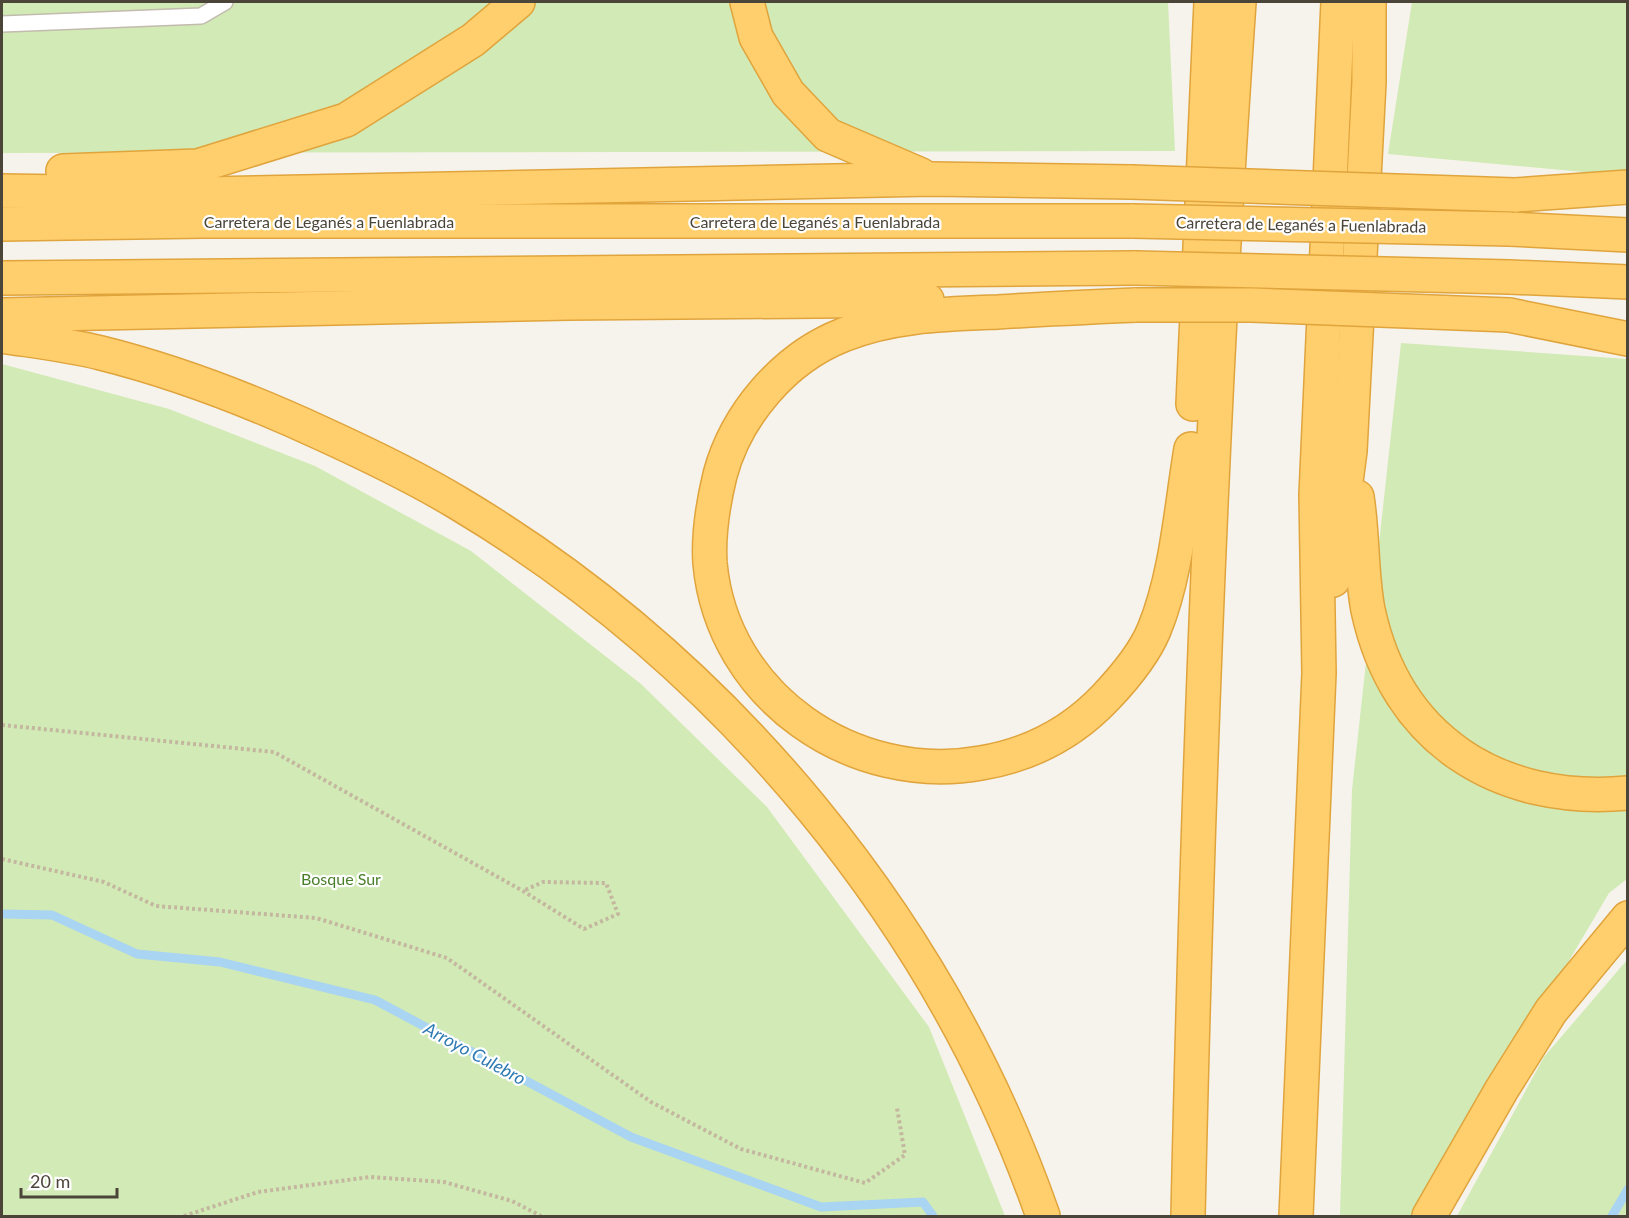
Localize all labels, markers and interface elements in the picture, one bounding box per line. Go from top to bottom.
street label: Carretera de Leganés a Fuenlabrada [204,212,454,231]
street label: Carretera de Leganés a Fuenlabrada [690,212,940,231]
street label: Carretera de Leganés a Fuenlabrada [1176,212,1426,236]
park label: Bosque Sur [301,869,381,888]
water label: Arroyo Culebro [419,1016,530,1089]
scale bar [21,1161,117,1199]
text: 20 m [30,1170,70,1192]

